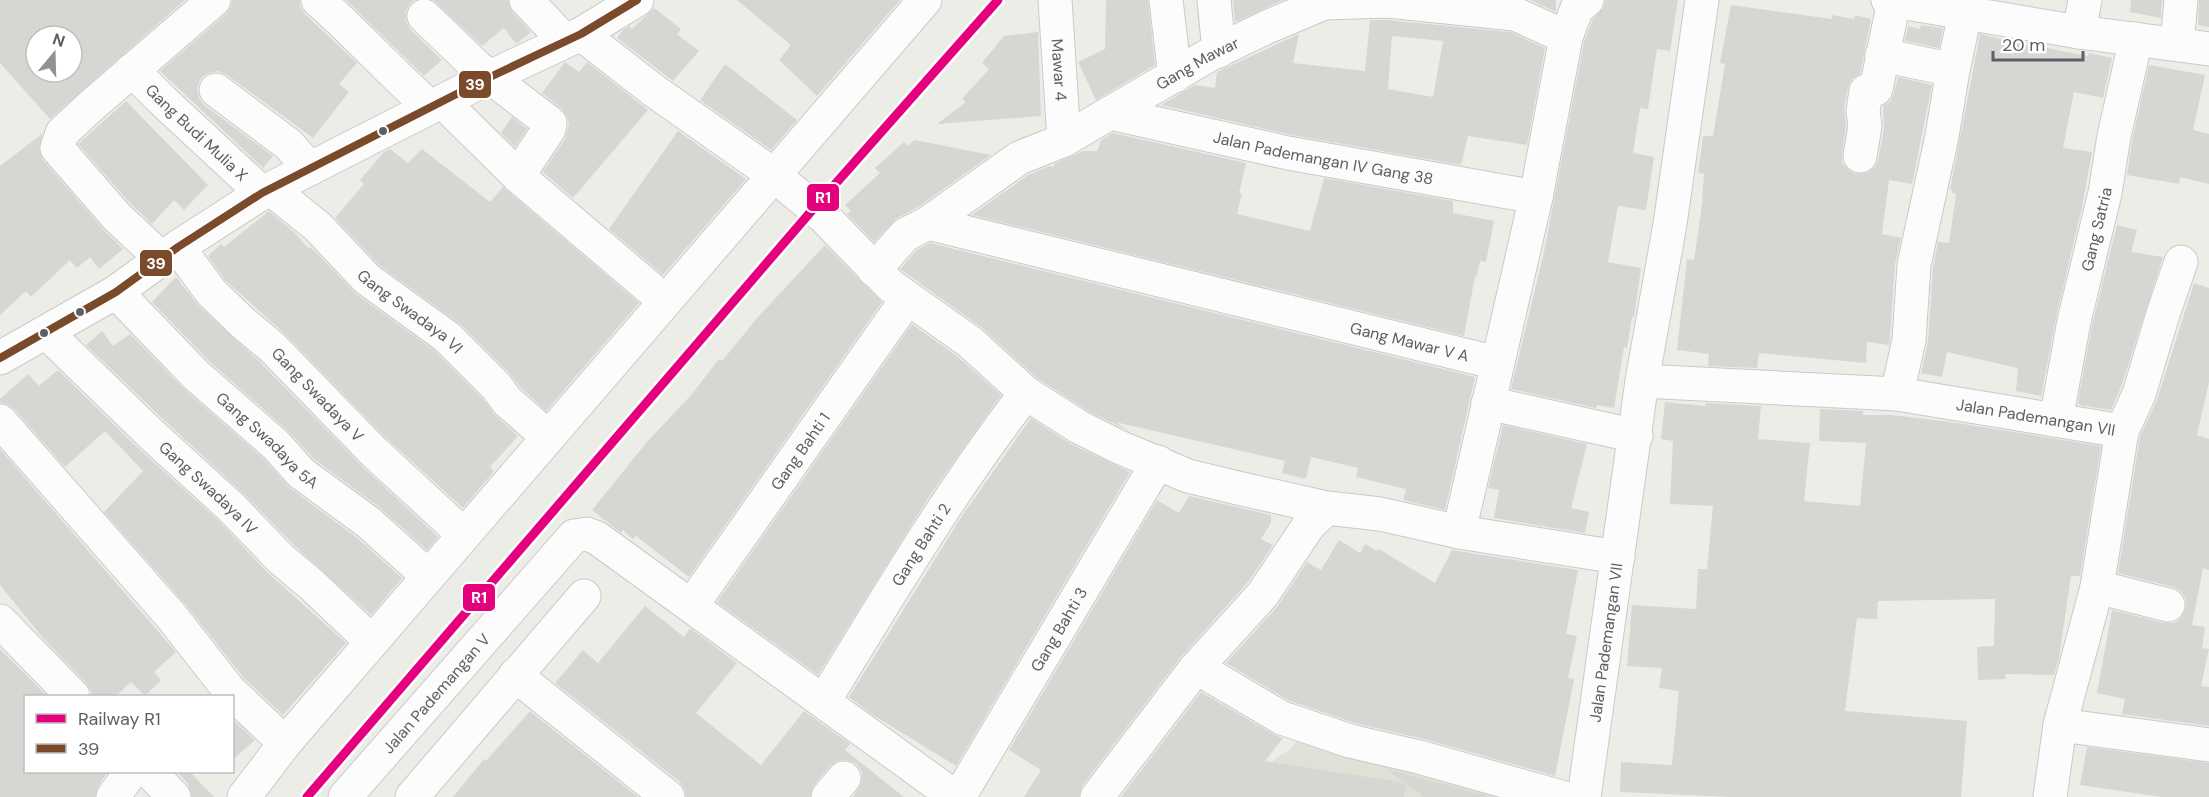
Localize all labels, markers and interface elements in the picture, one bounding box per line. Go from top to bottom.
north arrow [24,24,84,84]
scale bar [1993,24,2083,62]
text: N [50,28,68,52]
street label: Gang Mawar [1152,32,1243,95]
text: 20 m [2002,33,2045,57]
street label: Mawar 4 [1047,38,1071,102]
line badge: 39 [458,70,492,99]
text: 39 [465,74,485,95]
street label: Gang Budi Mulia X [141,80,253,186]
unlabelled marker [377,125,389,137]
street label: Jalan Pademangan IV Gang 38 [1211,127,1435,190]
line badge: R1 [806,183,840,212]
street label: Gang Satria [2076,186,2117,274]
text: R1 [815,187,831,208]
line badge: 39 [139,249,173,277]
text: 39 [146,253,166,274]
street label: Gang Swadaya VI [352,265,468,358]
unlabelled marker [74,306,86,318]
street label: Gang Mawar V A [1348,317,1471,367]
unlabelled marker [38,327,50,339]
street label: Gang Swadaya V [267,343,368,447]
street label: Gang Swadaya 5A [212,387,323,493]
street label: Jalan Pademangan VII [1955,394,2117,441]
street label: Gang Bahti 1 [766,409,835,494]
street label: Gang Swadaya IV [155,437,262,539]
street label: Gang Bahti 2 [887,499,956,590]
street label: Jalan Pademangan VII [1585,561,1628,724]
line badge: R1 [462,583,496,612]
street label: Gang Bahti 3 [1026,584,1092,676]
text: R1 [471,587,487,608]
street label: Jalan Pademangan V [378,629,495,758]
legend [24,695,234,773]
text: Railway R1 [78,707,161,731]
text: 39 [78,737,99,761]

